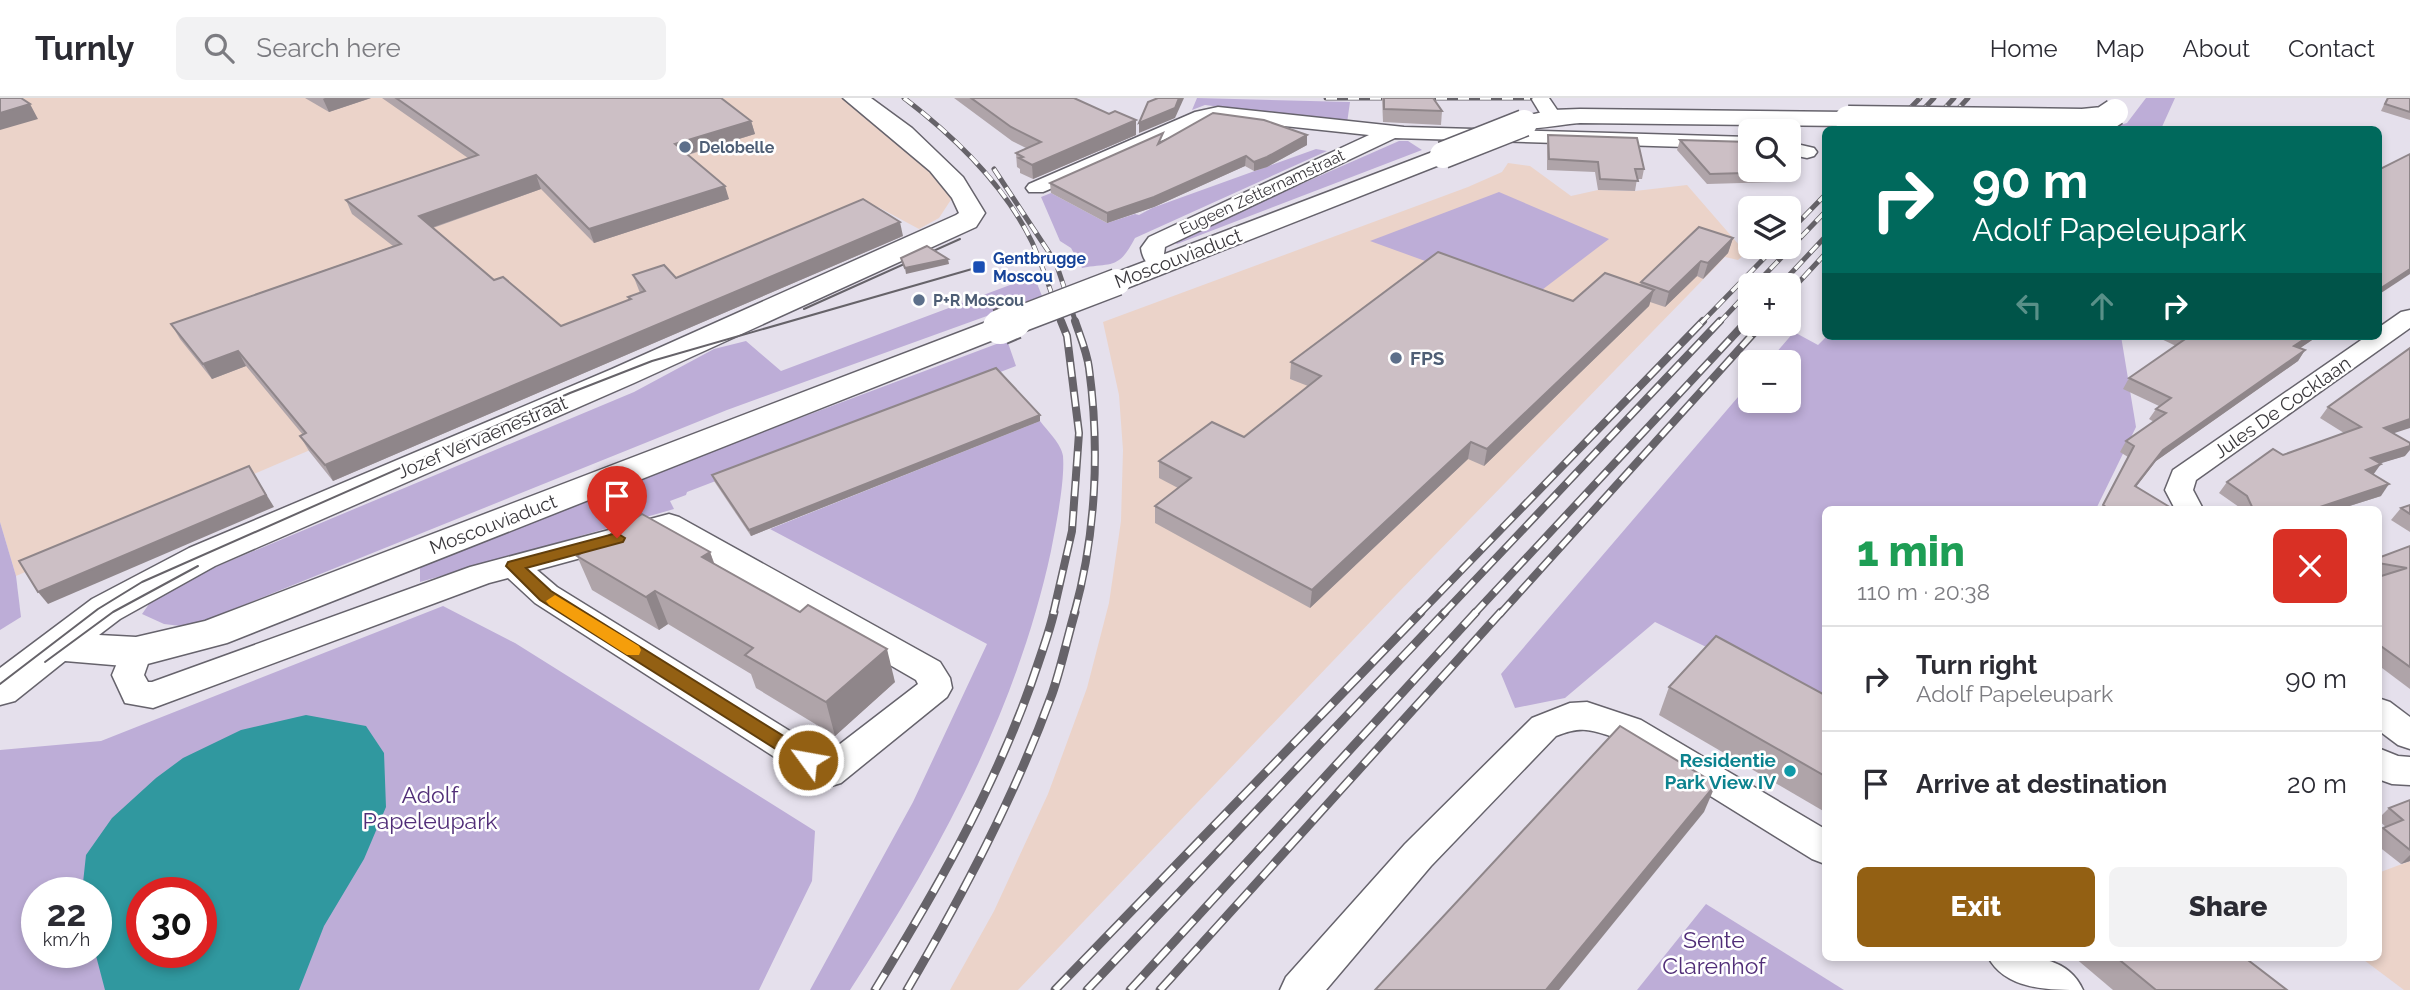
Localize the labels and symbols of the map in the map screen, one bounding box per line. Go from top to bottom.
place label: Delobelle [699,138,775,157]
marker: Delobelle [677,139,693,155]
street label: Eugeen Zetternamstraat [1176,145,1348,239]
street label: Moscouviaduct [1111,223,1245,292]
place label: Gentbrugge Moscou [993,249,1086,286]
marker: Gentbrugge Moscou [971,259,987,275]
place label: P+R Moscou [933,291,1024,310]
marker: P+R Moscou [911,292,927,308]
place label: FPS [1410,347,1445,369]
marker: FPS [1388,350,1404,366]
street label: Jules De Cocklaan [2209,352,2355,462]
street label: Jozef Vervaenestraat [394,391,571,483]
pin [587,466,647,538]
street label: Moscouviaduct [426,489,560,558]
position arrow [771,723,845,797]
place label: Residentie Park View IV [1664,749,1776,793]
marker: Residentie Park View IV [1782,763,1798,779]
park label: Adolf Papeleupark [363,781,497,834]
speed limit sign: 30 [126,877,217,968]
park label: Sente Clarenhof [1662,926,1767,979]

